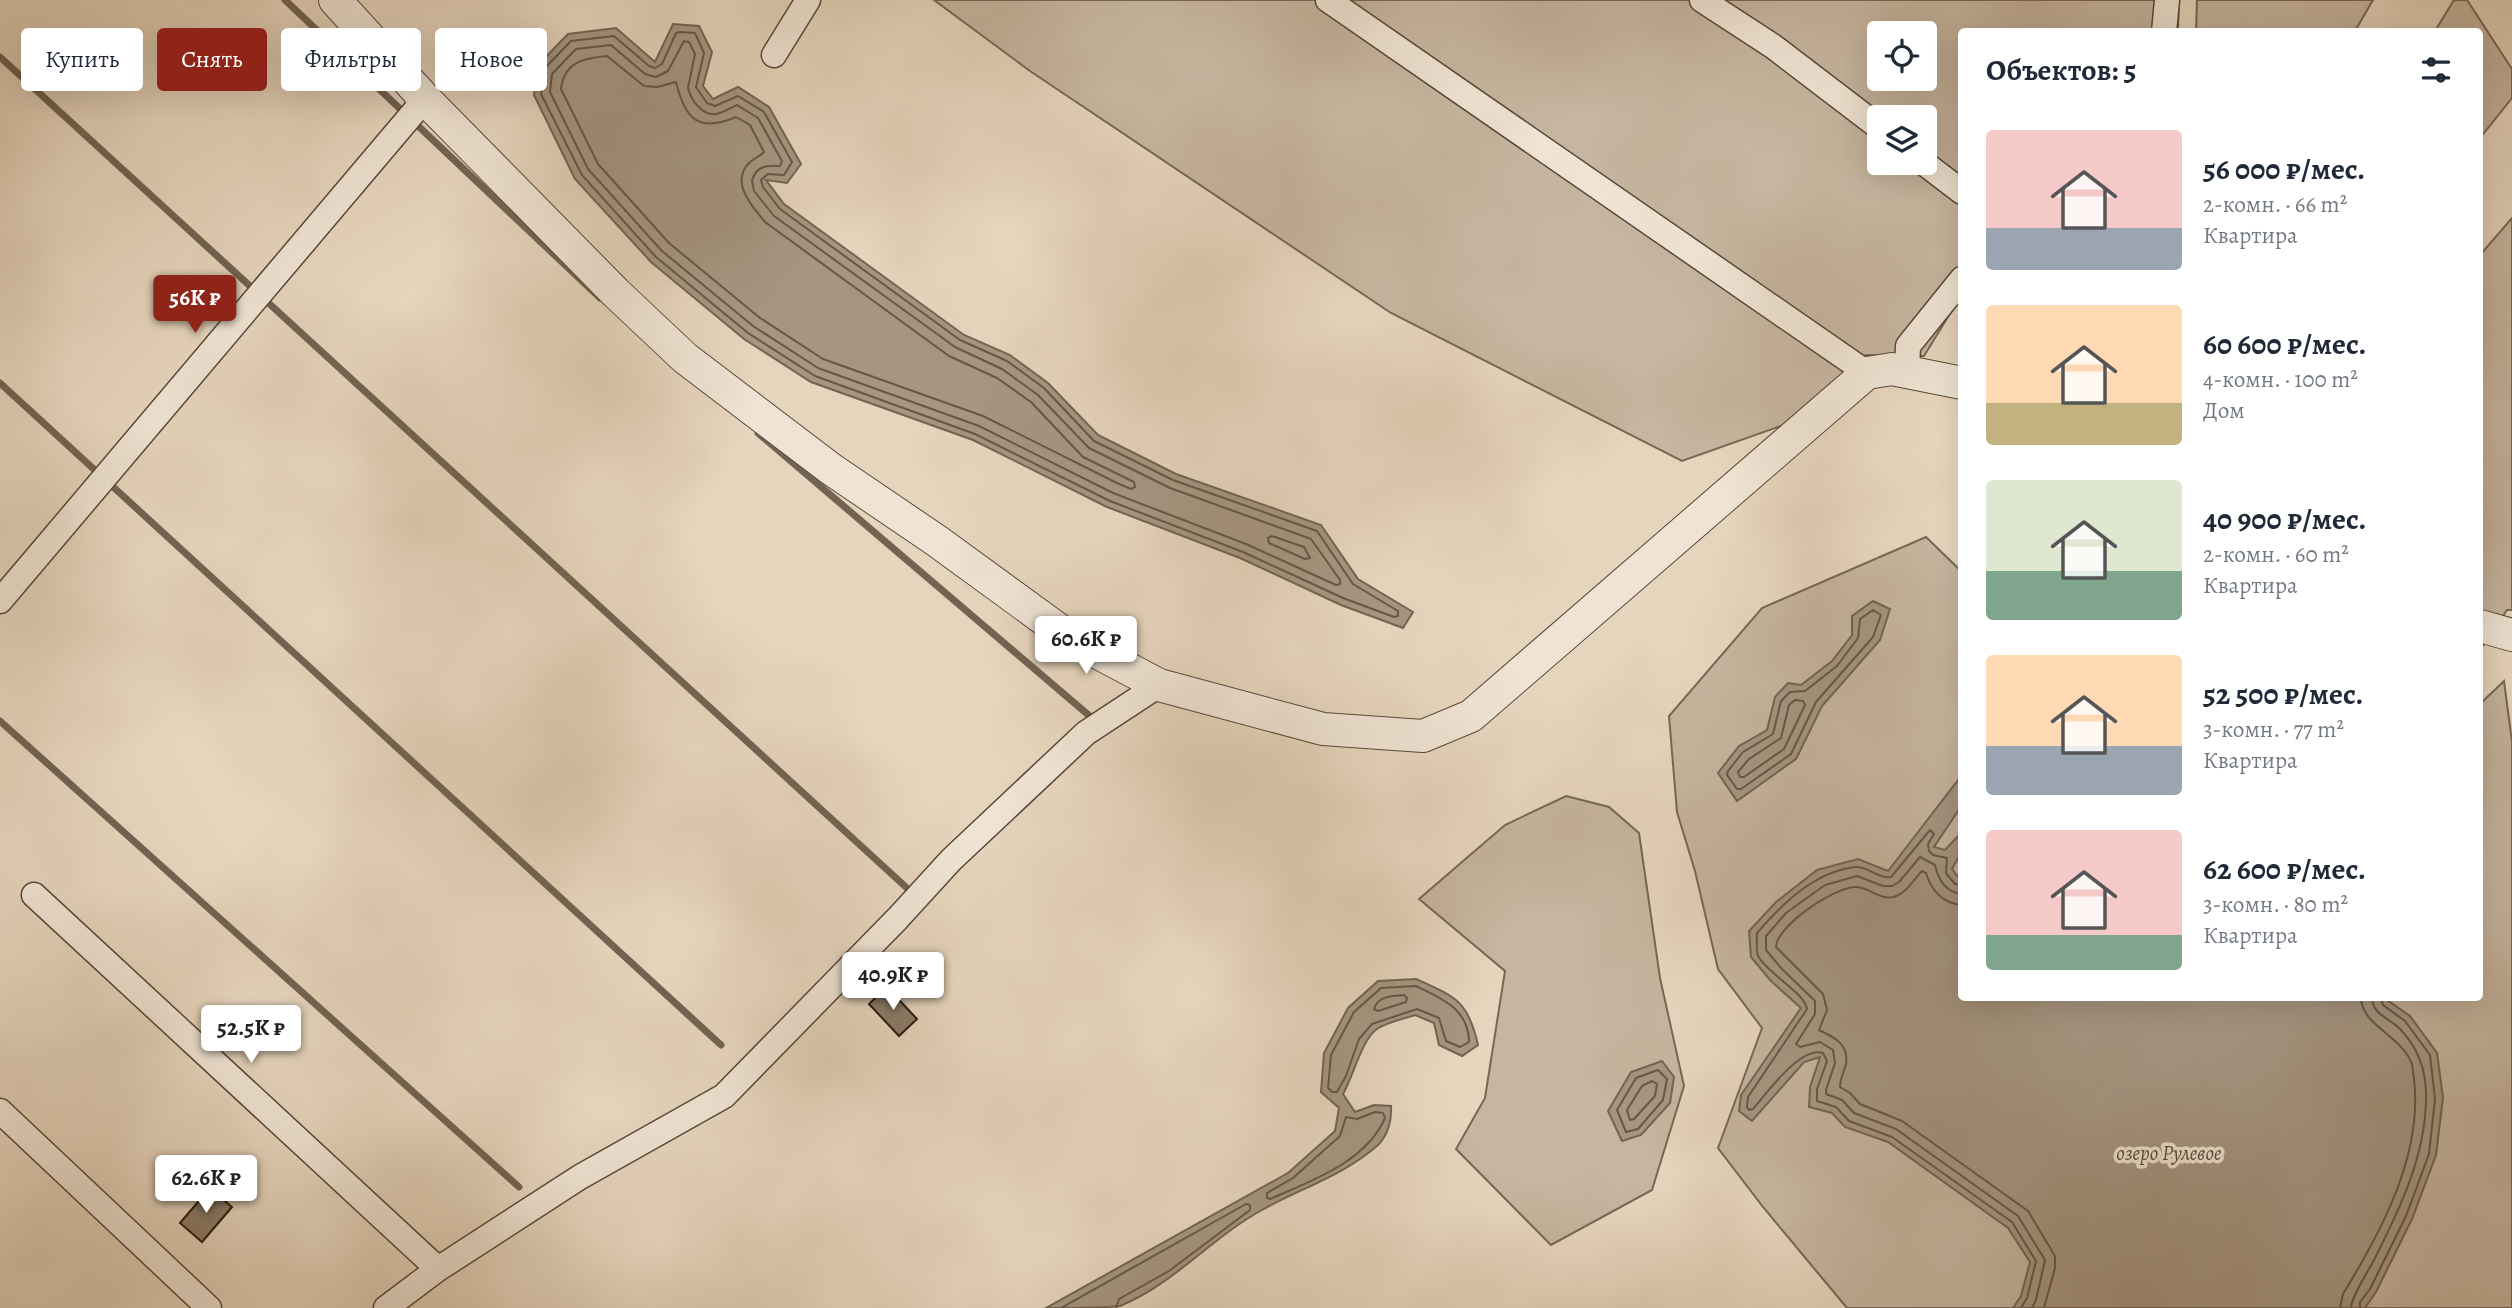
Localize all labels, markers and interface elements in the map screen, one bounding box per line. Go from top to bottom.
map controls [1867,21,1937,175]
button: locate [1867,21,1937,91]
chip: Купить [21,28,143,91]
chip: Снять [157,28,267,91]
chip: Фильтры [281,28,421,91]
chip: Новое [435,28,547,91]
text: Объектов: 5 [1986,50,2136,90]
icon: filters [2417,51,2455,89]
button: layers [1867,105,1937,175]
text: 56 000 ₽/мес. [2203,149,2365,189]
icon: home [2042,158,2126,242]
text: 2-комн. · 66 m² [2203,189,2347,220]
text: Квартира [2203,220,2298,251]
pin: 56K ₽ [146,276,244,335]
text: 56K ₽ [169,282,221,313]
text: 60 600 ₽/мес. [2203,324,2367,364]
icon: home [2042,333,2126,417]
text: 4-комн. · 100 m² [2203,364,2358,395]
text: Дом [2203,395,2245,426]
text: 40 900 ₽/мес. [2203,499,2367,539]
icon: home [2042,508,2126,592]
text: 2-комн. · 60 m² [2203,539,2349,570]
text: Квартира [2203,570,2298,601]
pin: 60.6K ₽ [1021,616,1151,676]
text: 60.6K ₽ [1051,623,1121,654]
text: 52 500 ₽/мес. [2203,674,2364,714]
icon: home [2042,683,2126,767]
text: 3-комн. · 77 m² [2203,714,2344,745]
text: Квартира [2203,745,2298,776]
text: 62 600 ₽/мес. [2203,849,2366,889]
icon: home [2042,858,2126,942]
text: 3-комн. · 80 m² [2203,889,2348,920]
text: Квартира [2203,920,2298,951]
pin: 40.9K ₽ [828,953,958,1012]
text: 40.9K ₽ [858,959,928,990]
pin: 52.5K ₽ [186,1006,316,1065]
text: 52.5K ₽ [217,1012,285,1043]
water label: озеро Рулевое [2116,1139,2222,1167]
pin: 62.6K ₽ [141,1156,271,1215]
text: 62.6K ₽ [171,1162,241,1193]

